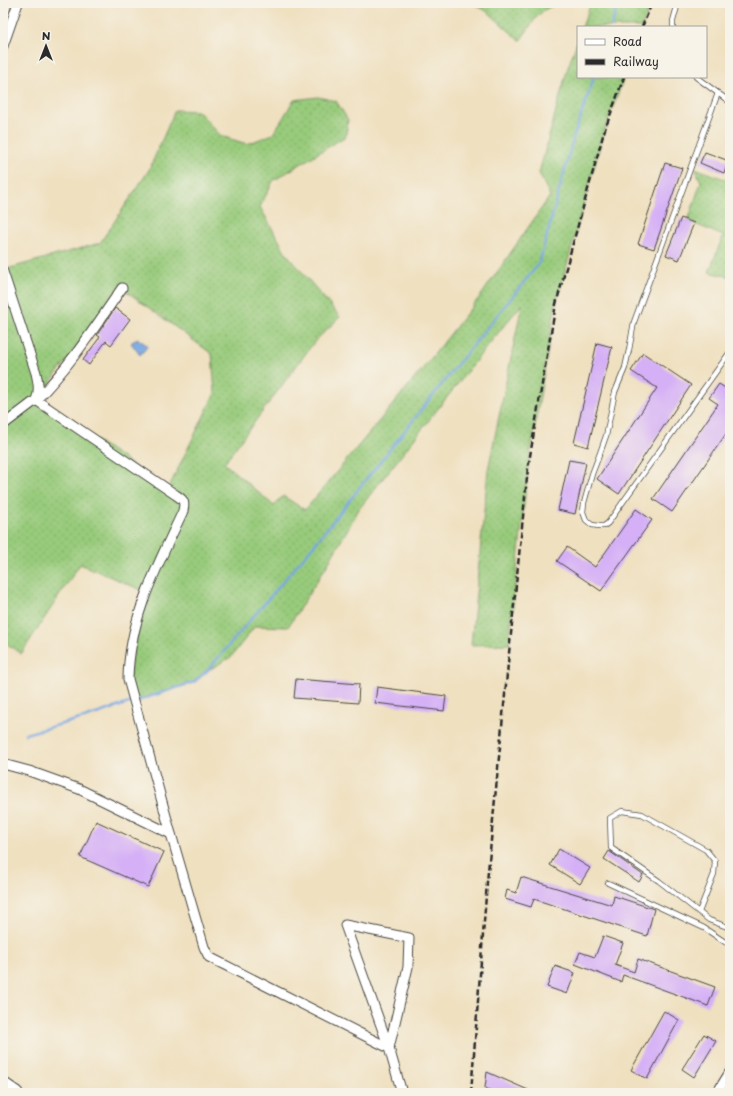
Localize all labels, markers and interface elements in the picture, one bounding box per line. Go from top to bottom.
north arrow [26,26,66,66]
legend [577,26,707,78]
text: N [42,27,51,44]
text: Road [613,32,642,50]
text: Railway [613,52,659,70]

